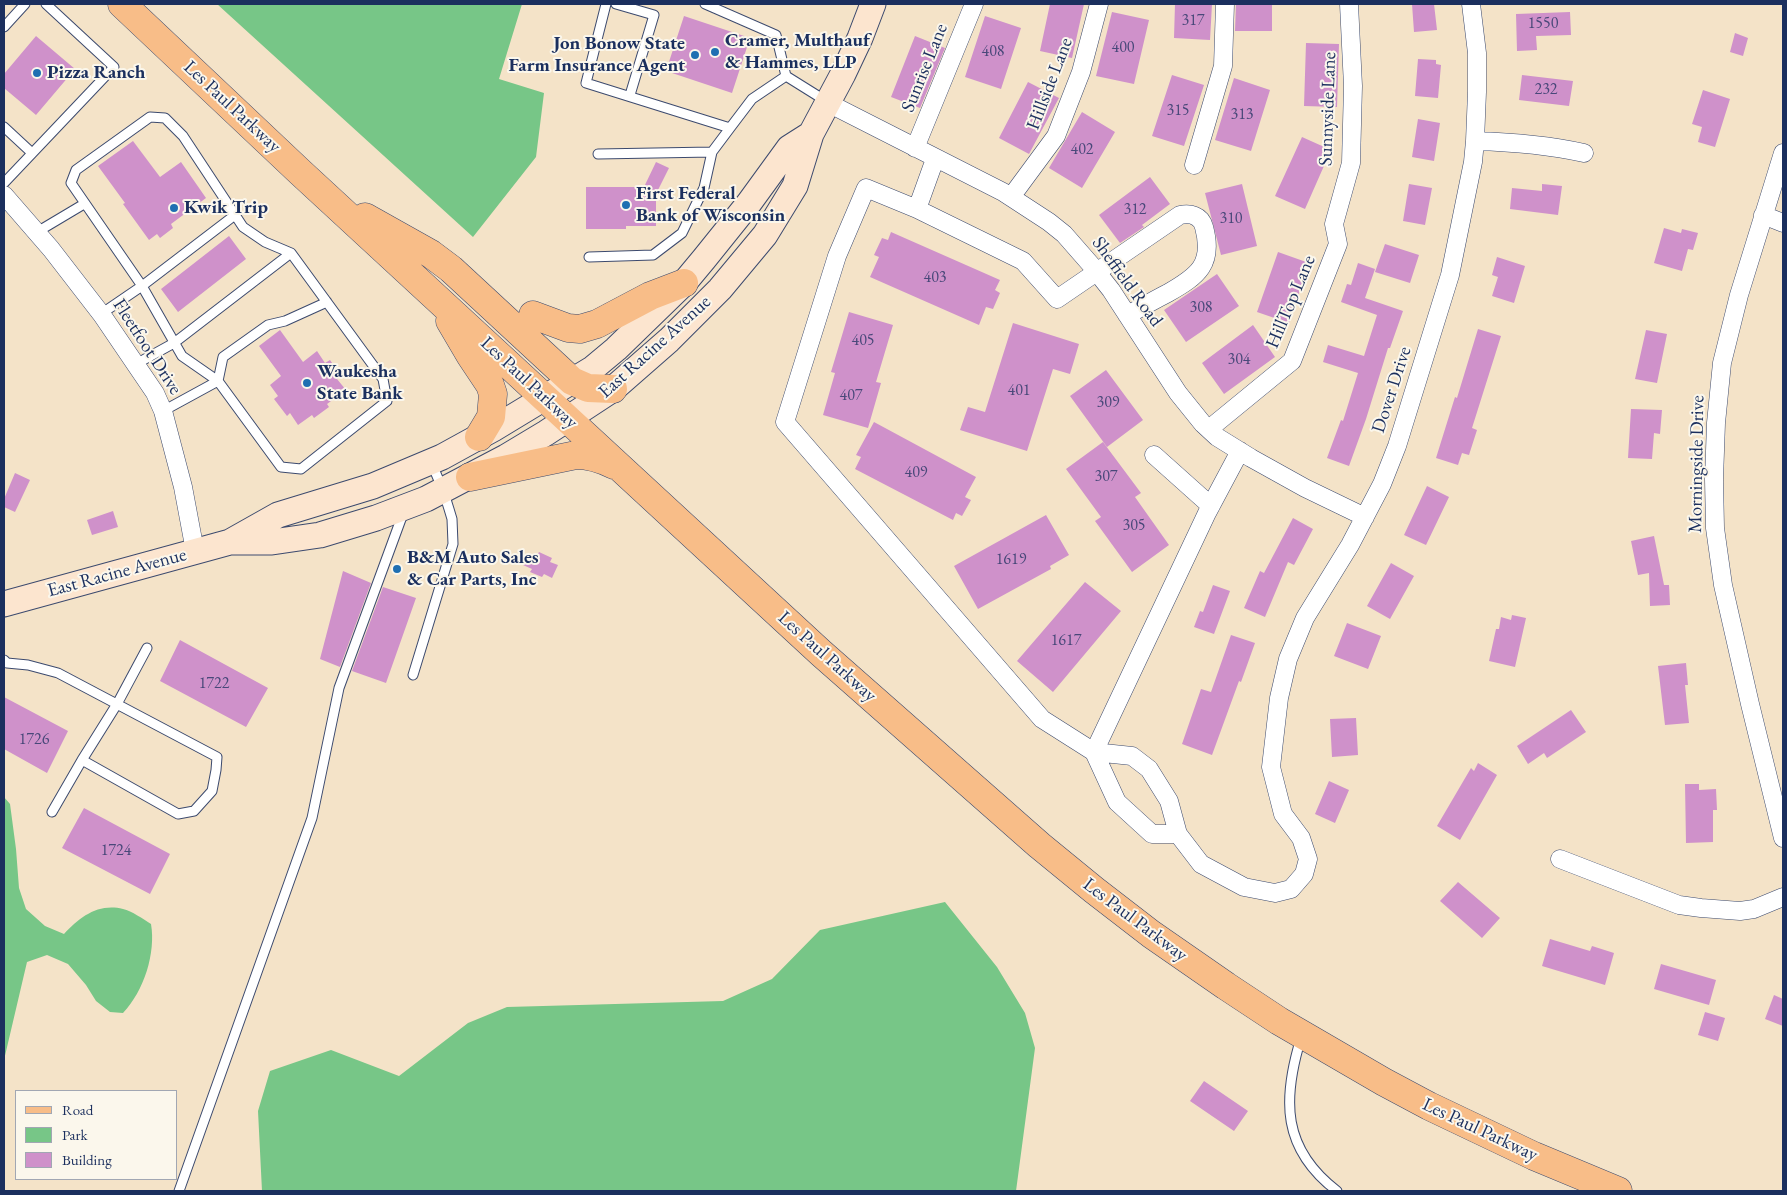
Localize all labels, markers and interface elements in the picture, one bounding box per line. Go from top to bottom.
house number: 317 [1181,11,1205,31]
house number: 1550 [1528,14,1558,34]
street label: Sunrise Lane [897,20,953,116]
place label: Cramer, Multhauf & Hammes, LLP [725,30,870,74]
place label: Jon Bonow State Farm Insurance Agent [508,33,685,77]
street label: Hillside Lane [1022,35,1078,133]
house number: 400 [1111,38,1135,58]
house number: 408 [981,42,1005,62]
marker: Cramer, Multhauf & Hammes, LLP [709,46,721,58]
marker: Jon Bonow State Farm Insurance Agent [689,49,701,61]
street label: Sunnyside Lane [1315,52,1341,166]
street label: Les Paul Parkway [179,56,285,158]
place label: Pizza Ranch [47,62,145,84]
marker: Pizza Ranch [31,67,43,79]
house number: 232 [1534,80,1558,100]
house number: 315 [1166,101,1190,121]
house number: 313 [1230,105,1254,125]
house number: 402 [1070,140,1094,160]
place label: First Federal Bank of Wisconsin [636,183,785,227]
place label: Kwik Trip [184,197,268,219]
marker: First Federal Bank of Wisconsin [620,199,632,211]
house number: 312 [1123,200,1147,220]
marker: Kwik Trip [168,202,180,214]
house number: 310 [1219,209,1243,229]
street label: Sheffield Road [1087,232,1167,332]
street label: HillTop Lane [1261,252,1321,352]
house number: 403 [923,268,947,288]
street label: East Racine Avenue [594,291,716,403]
street label: Fleetfoot Drive [108,295,186,399]
house number: 308 [1189,298,1213,318]
house number: 405 [851,331,875,351]
street label: Les Paul Parkway [476,332,582,434]
street label: Dover Drive [1367,344,1417,436]
house number: 304 [1227,350,1251,370]
place label: Waukesha State Bank [317,361,403,405]
marker: Waukesha State Bank [301,377,313,389]
house number: 401 [1007,381,1031,401]
house number: 407 [839,386,863,406]
house number: 309 [1096,393,1120,413]
street label: Morningside Drive [1684,395,1710,533]
house number: 409 [904,463,928,483]
house number: 307 [1094,467,1118,487]
house number: 305 [1122,516,1146,536]
street label: East Racine Avenue [45,543,189,603]
place label: B&M Auto Sales & Car Parts, Inc [407,547,539,591]
house number: 1619 [996,550,1026,570]
marker: B&M Auto Sales & Car Parts, Inc [391,563,403,575]
street label: Les Paul Parkway [773,607,881,707]
house number: 1617 [1051,631,1081,651]
house number: 1722 [199,674,229,694]
house number: 1726 [19,730,49,750]
house number: 1724 [101,841,131,861]
street label: Les Paul Parkway [1078,873,1192,967]
legend [15,1090,178,1180]
street label: Les Paul Parkway [1419,1093,1541,1167]
text: Road [62,1100,93,1119]
text: Park [62,1125,88,1144]
text: Building [62,1150,112,1169]

